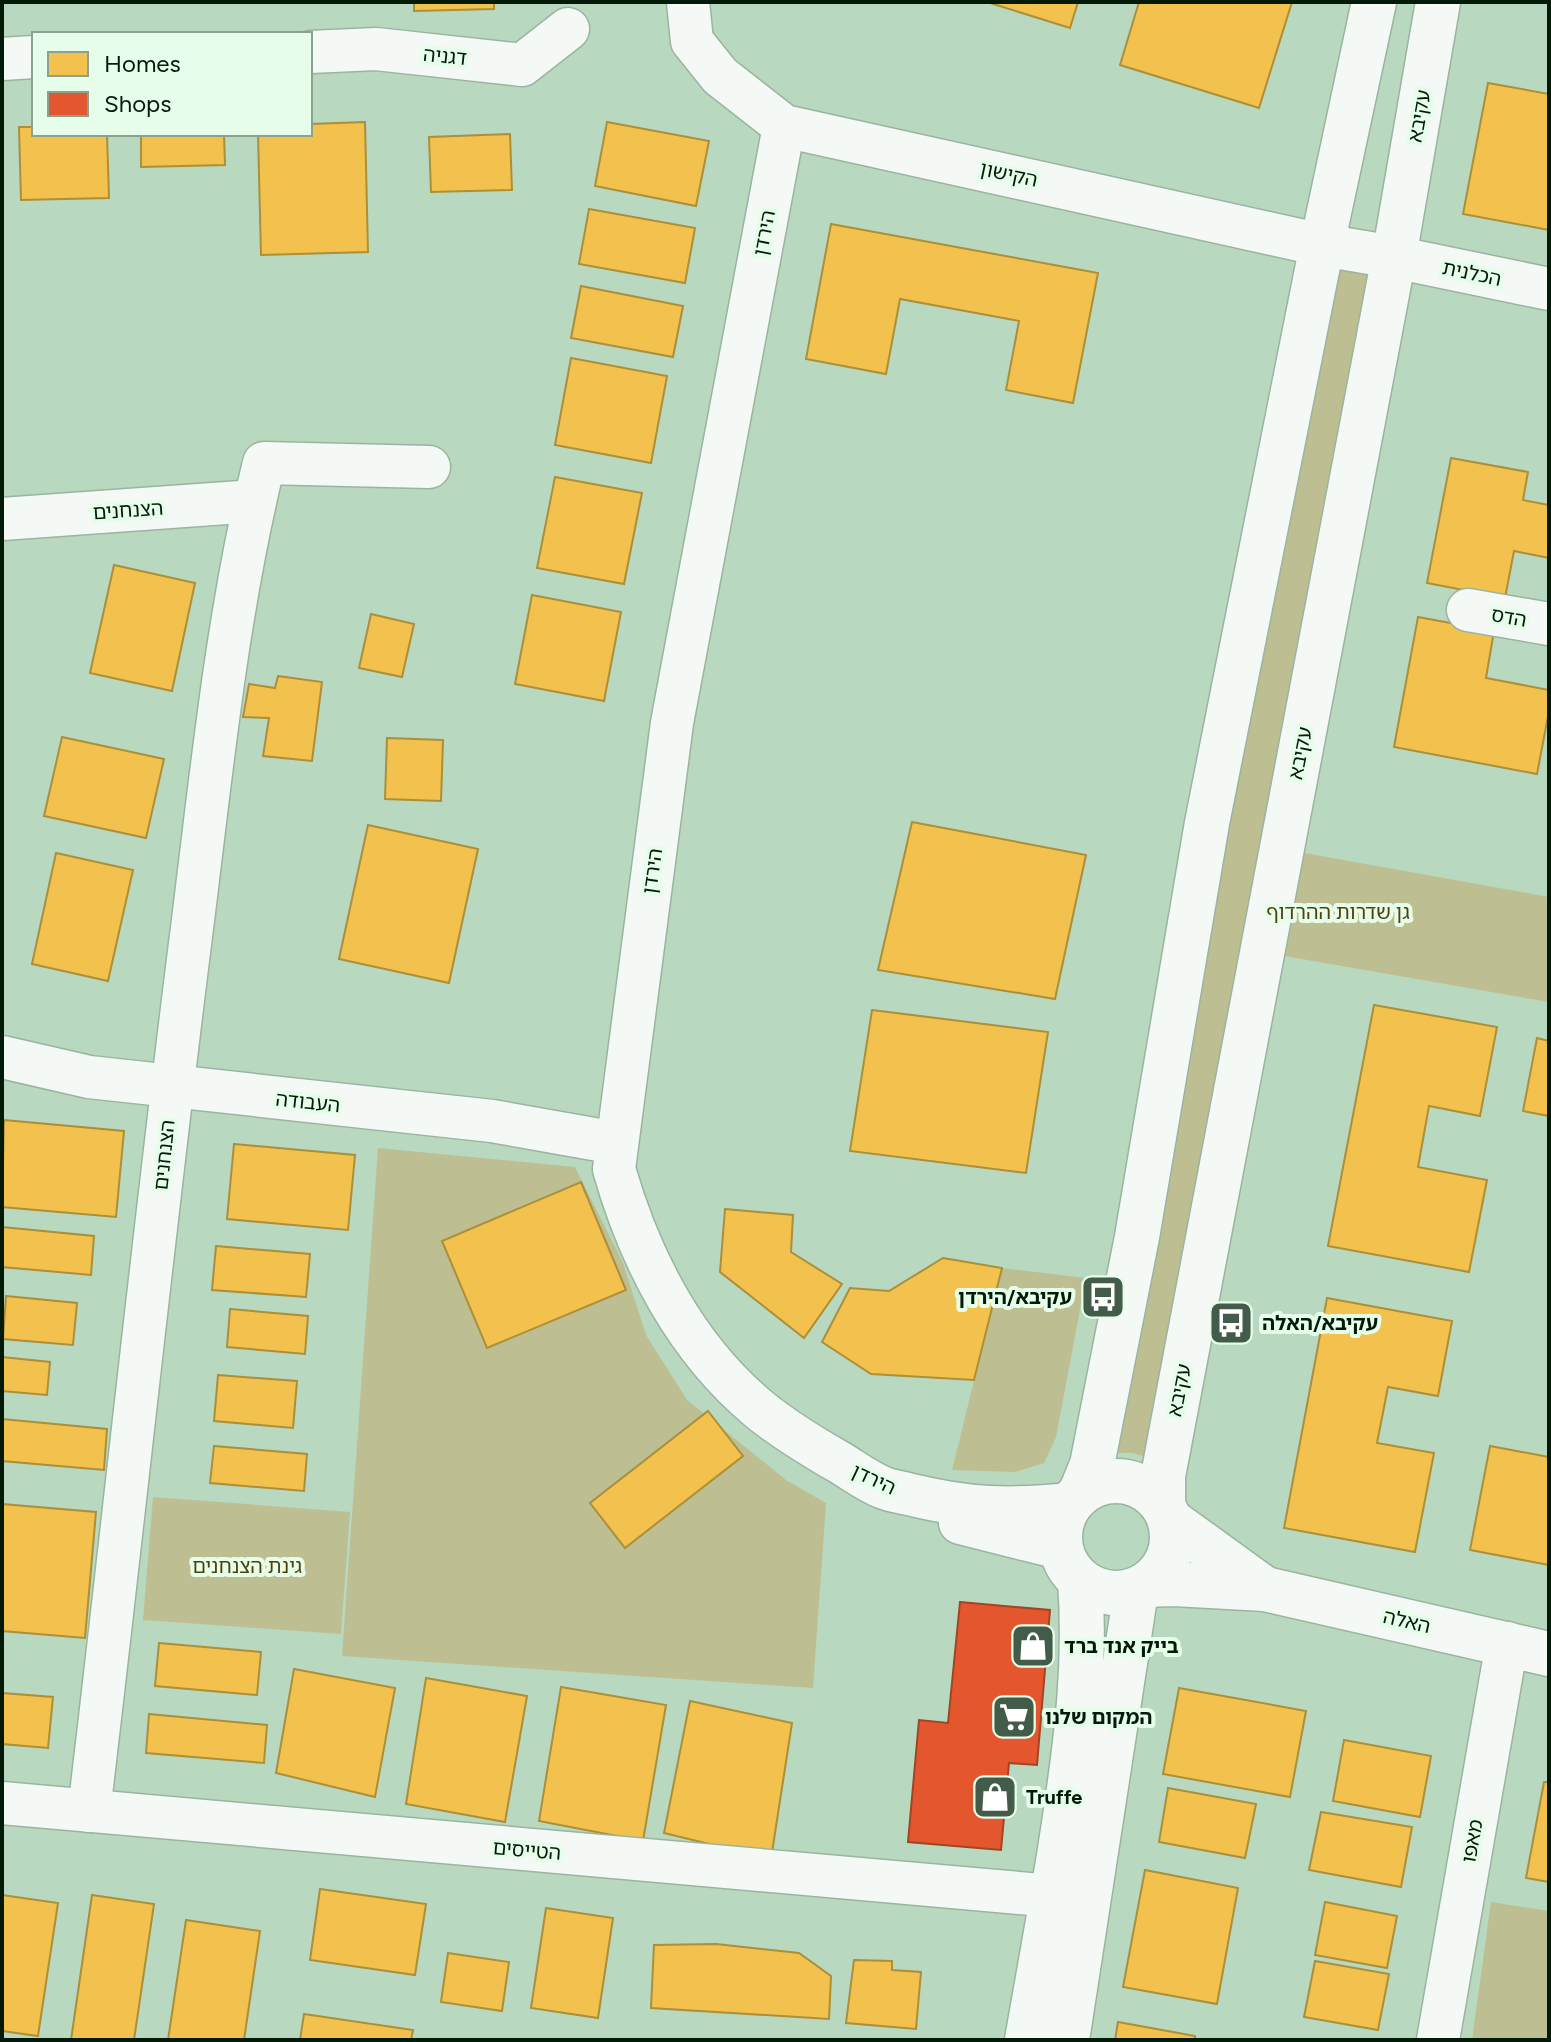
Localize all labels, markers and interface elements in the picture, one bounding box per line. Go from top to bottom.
legend [32,32,312,136]
street label: דגניה [422,42,468,70]
text: Homes [104,49,181,78]
street label: עקיבא [1403,88,1435,144]
text: Shops [104,89,171,118]
street label: הקישון [978,156,1040,192]
street label: הירדן [748,208,780,258]
street label: הכלנית [1440,255,1504,291]
street label: הצנחנים [92,496,164,524]
street label: הדס [1489,602,1529,632]
street label: עקיבא [1283,725,1317,781]
street label: הירדן [637,847,667,895]
park label: גן שדרות ההרדוף [1266,900,1410,924]
street label: העבודה [275,1087,341,1117]
street label: הצנחנים [148,1119,180,1191]
bus stop icon: עקיבא/הירדן [1079,1273,1127,1321]
place label: עקיבא/הירדן [958,1285,1072,1309]
bus stop icon: עקיבא/האלה [1207,1299,1255,1347]
place label: עקיבא/האלה [1262,1311,1378,1335]
street label: עקיבא [1162,1362,1196,1418]
street label: הירדן [848,1458,900,1500]
park label: גינת הצנחנים [192,1554,302,1578]
street label: האלה [1381,1604,1433,1638]
shop icon: בייק אנד ברד [1009,1622,1057,1670]
place label: בייק אנד ברד [1064,1634,1179,1658]
supermarket icon: המקום שלנו [990,1693,1038,1741]
place label: המקום שלנו [1045,1705,1152,1729]
shop icon: Truffe [971,1773,1019,1821]
place label: Truffe [1026,1785,1082,1809]
street label: מאפו [1456,1818,1488,1864]
street label: הטייסים [492,1835,562,1865]

